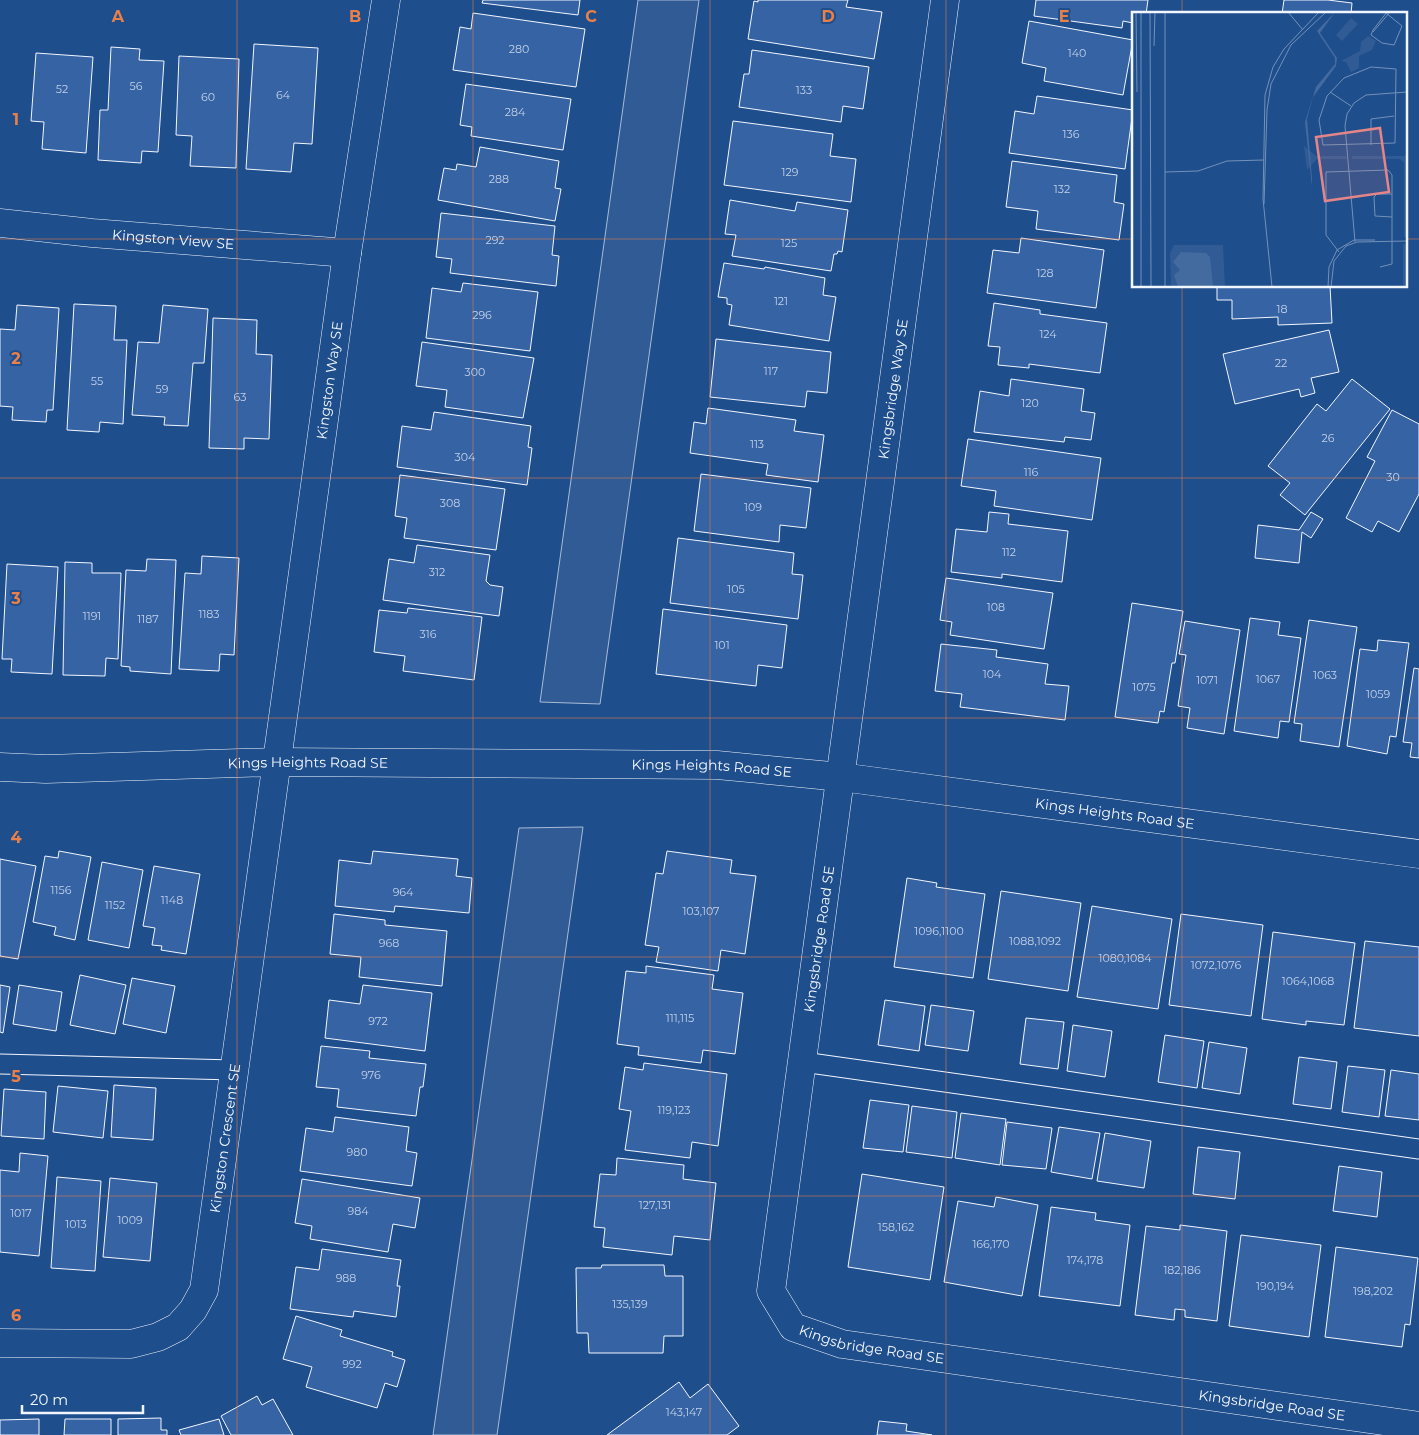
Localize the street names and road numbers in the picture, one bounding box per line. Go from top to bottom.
street label: Kingston View SE [111,226,235,253]
street label: Kingsbridge Way SE [874,318,912,460]
street label: Kingston Way SE [312,320,346,441]
street label: Kings Heights Road SE [227,753,388,772]
street label: Kings Heights Road SE [632,755,793,781]
street label: Kings Heights Road SE [1034,794,1196,833]
street label: Kingsbridge Road SE [800,865,838,1013]
street label: Kingston Crescent SE [206,1062,244,1214]
street label: Kingsbridge Road SE [797,1321,946,1367]
street label: Kingsbridge Road SE [1197,1386,1346,1424]

